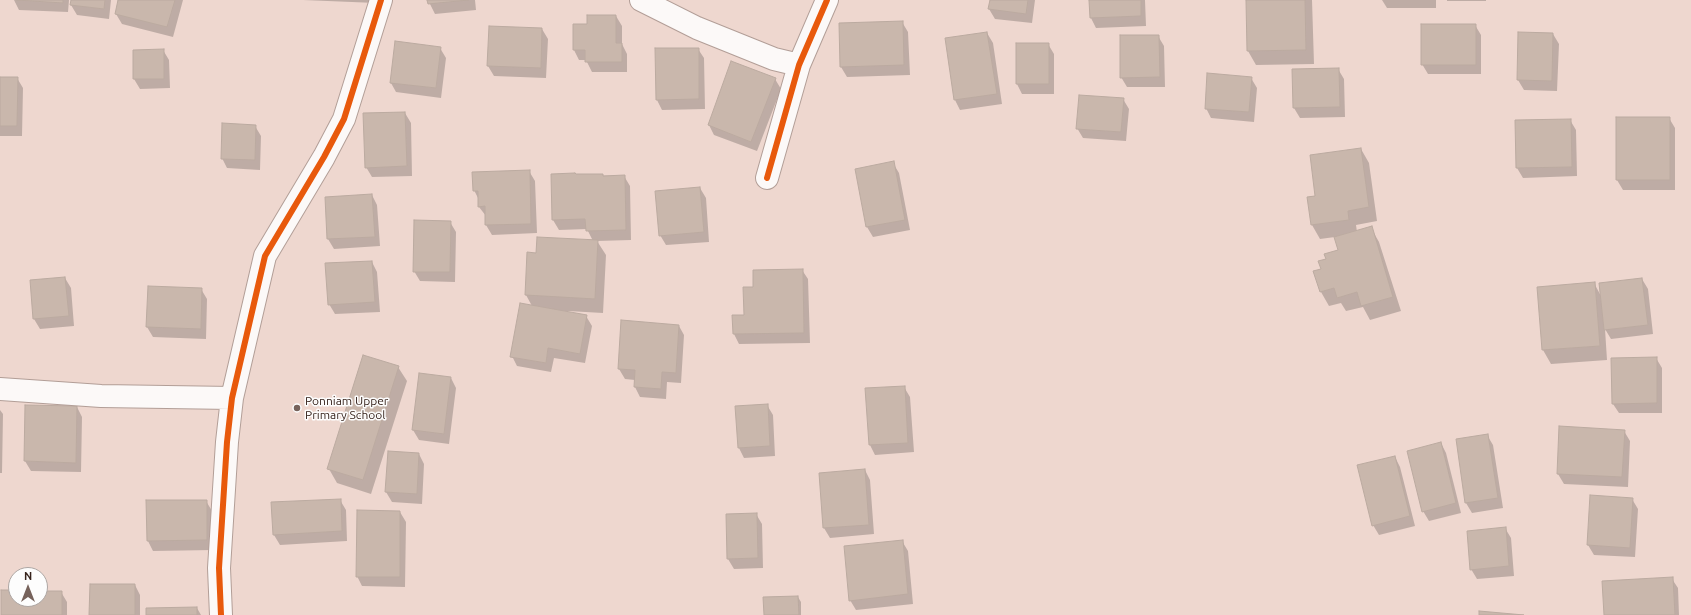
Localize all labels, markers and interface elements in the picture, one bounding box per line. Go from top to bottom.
place label: Ponniam Upper Primary School [305,394,388,422]
marker: Ponniam Upper Primary School [292,403,302,413]
north arrow [8,567,48,607]
text: N [24,570,32,582]

